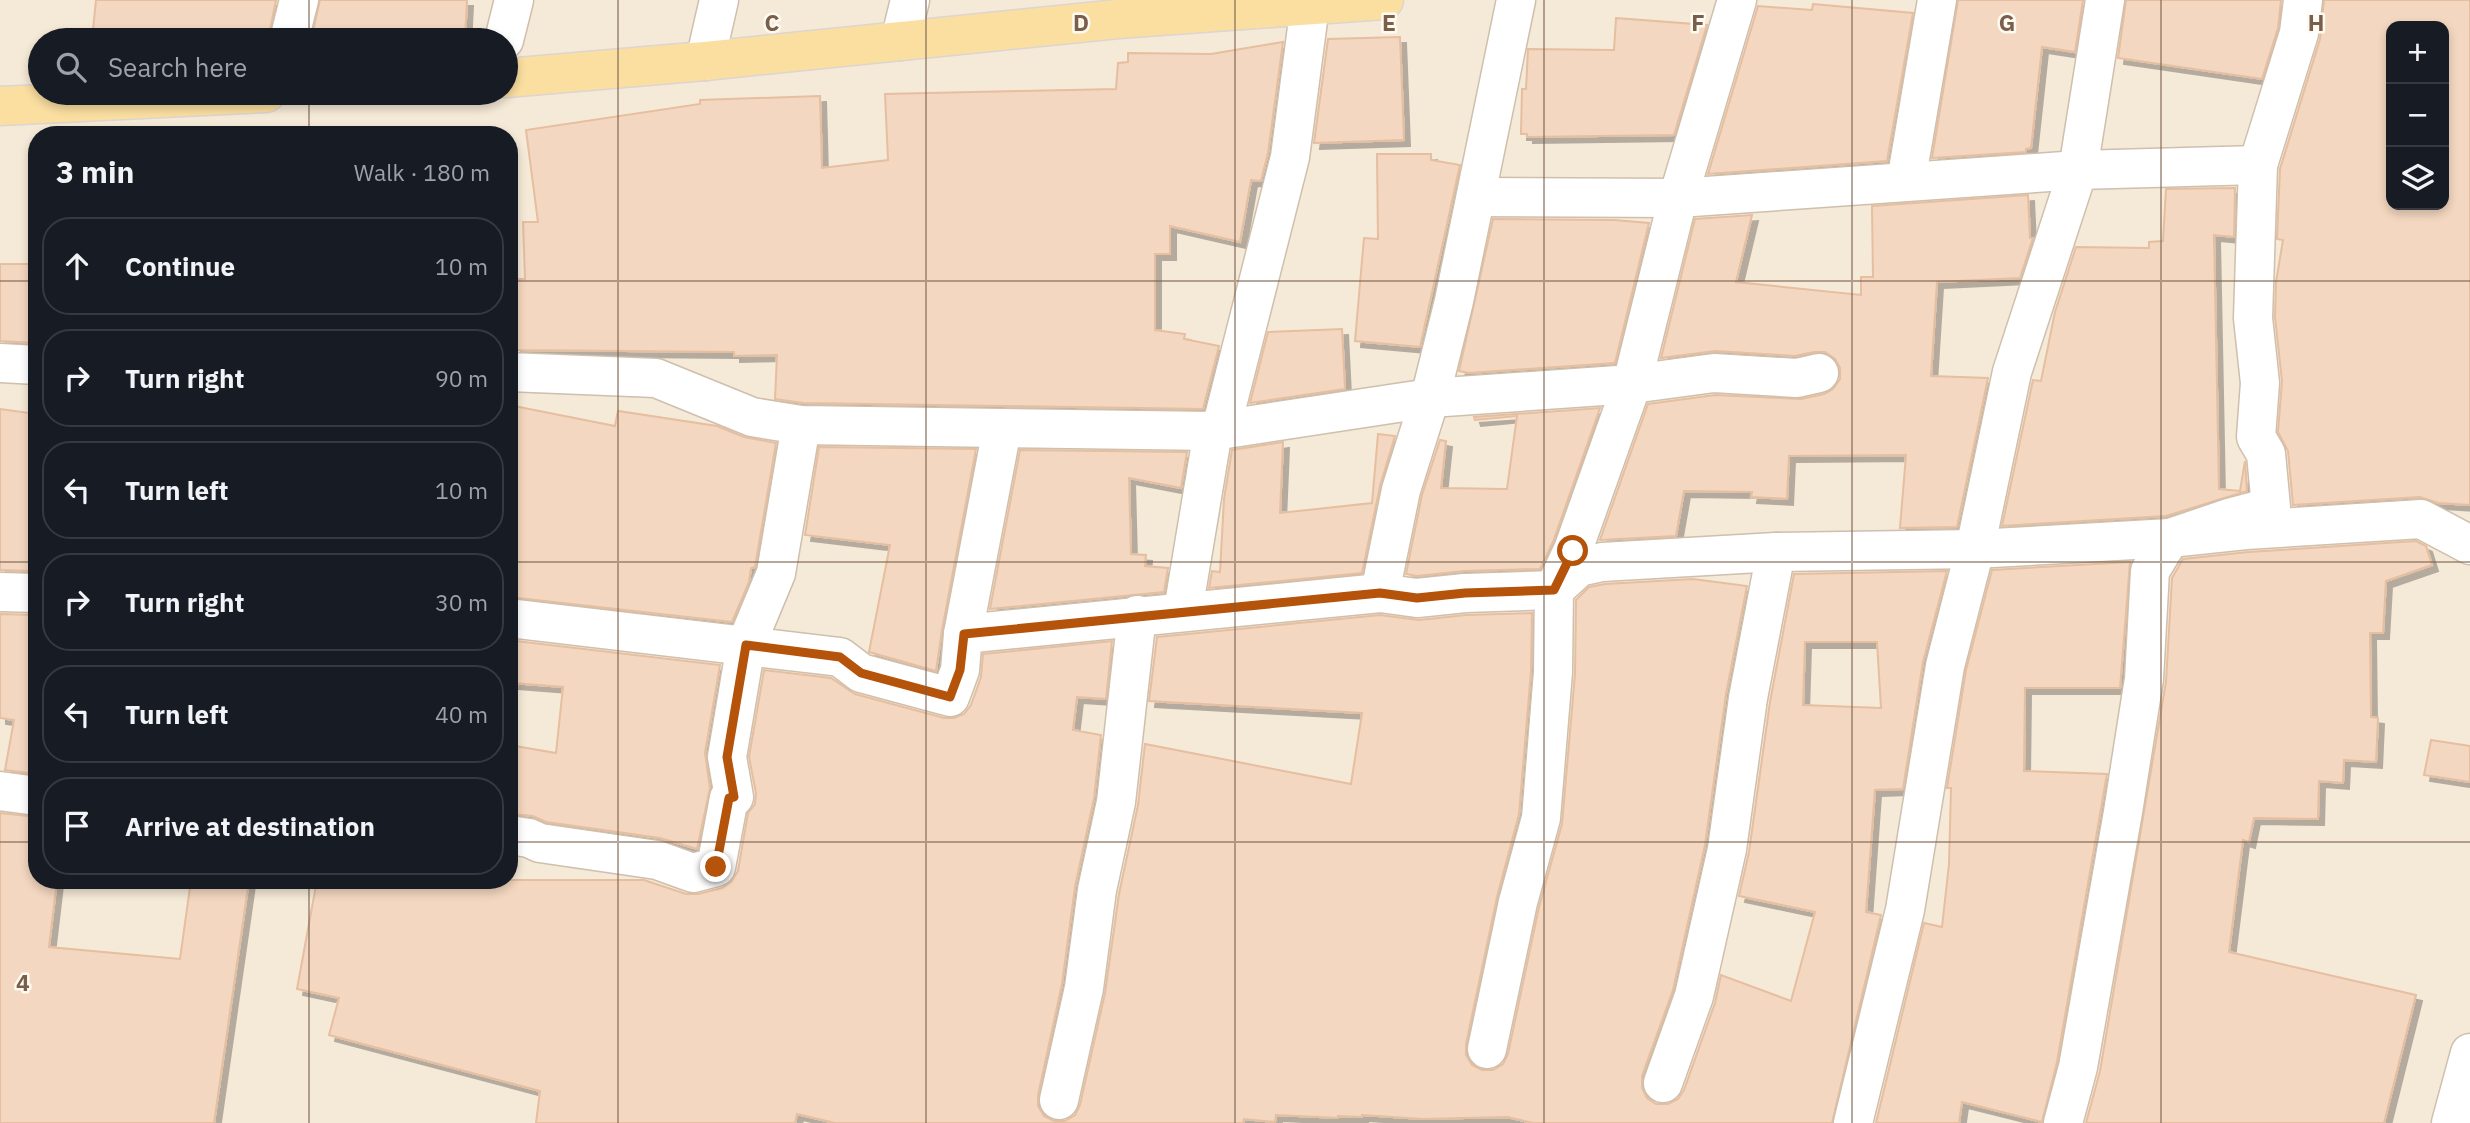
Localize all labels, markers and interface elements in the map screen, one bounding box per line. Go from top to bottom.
text: C [765,7,780,37]
text: D [1073,7,1089,37]
text: E [1382,7,1396,37]
text: F [1691,7,1705,37]
text: G [1999,7,2015,37]
text: H [2308,7,2324,37]
map controls [2386,21,2449,210]
button: + [2386,21,2449,84]
search box [28,28,518,105]
icon: search [52,48,90,86]
text: Search here [108,50,247,84]
button: − [2386,84,2449,147]
button: layers [2386,147,2449,210]
text: 3 min [56,152,134,191]
text: Walk · 180 m [354,157,490,187]
icon: ahead [58,247,96,285]
text: Continue [125,249,235,283]
text: 10 m [435,251,488,281]
icon: right [58,359,96,397]
text: Turn right [125,361,244,395]
text: 90 m [435,363,488,393]
icon: left [58,471,96,509]
text: Turn left [125,473,228,507]
text: 10 m [435,475,488,505]
route start [1557,535,1588,566]
icon: right [58,583,96,621]
text: Turn right [125,585,244,619]
text: 30 m [435,587,488,617]
icon: left [58,695,96,733]
text: Turn left [125,697,228,731]
text: 40 m [435,699,488,729]
icon: arrive [58,807,96,845]
text: Arrive at destination [125,809,375,843]
route end [700,851,731,882]
text: 4 [16,967,30,997]

